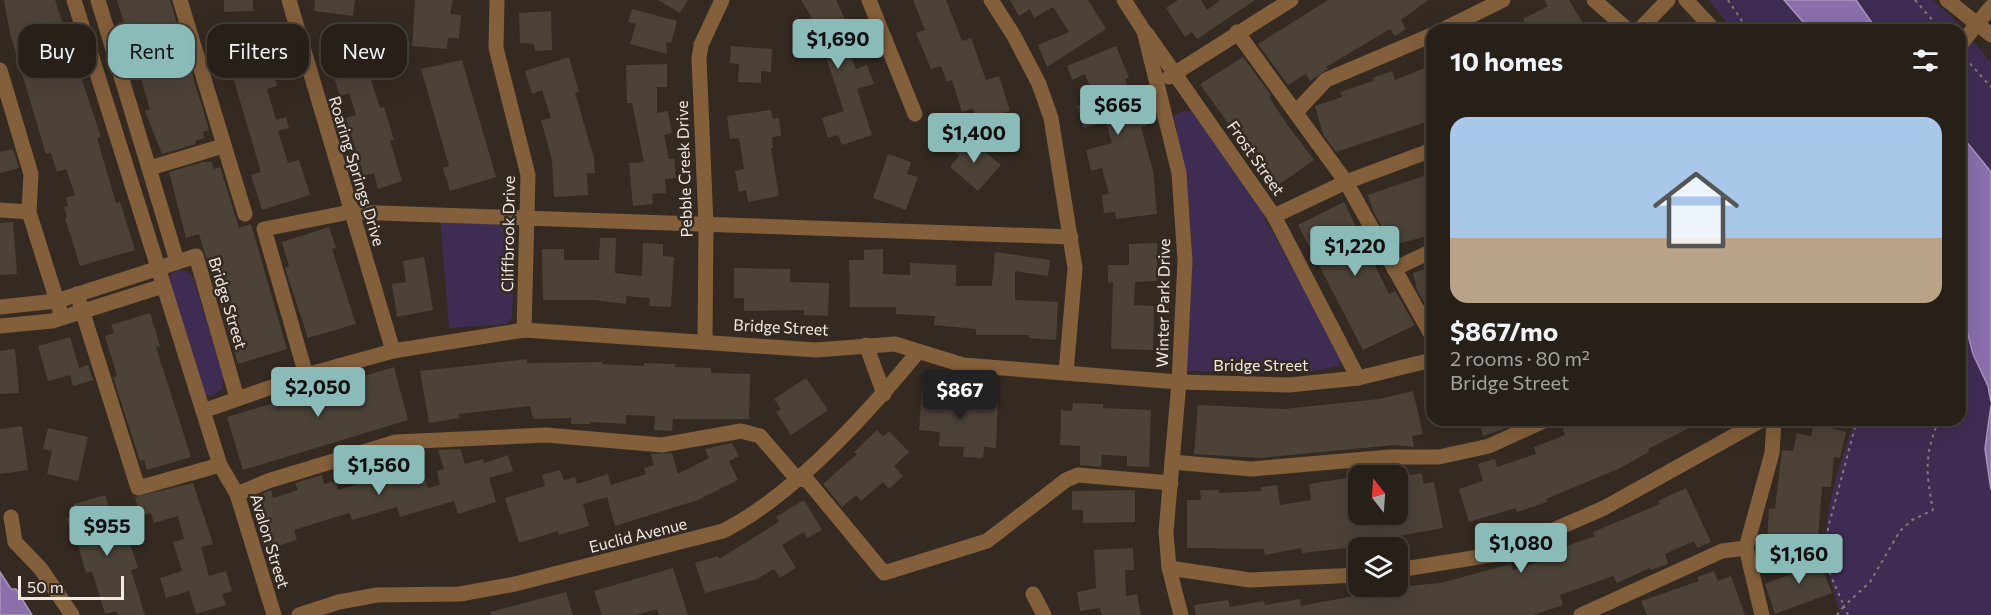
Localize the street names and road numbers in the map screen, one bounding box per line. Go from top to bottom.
street label: Roaring Springs Drive [326,94,389,248]
street label: Pebble Creek Drive [672,100,695,238]
street label: Frost Street [1224,117,1289,199]
street label: Cliffbrook Drive [497,176,518,292]
street label: Winter Park Drive [1152,238,1173,368]
street label: Bridge Street [205,255,252,352]
street label: Bridge Street [733,315,830,339]
street label: Bridge Street [1213,355,1309,374]
street label: Avalon Street [247,491,294,591]
street label: Euclid Avenue [587,513,689,556]

